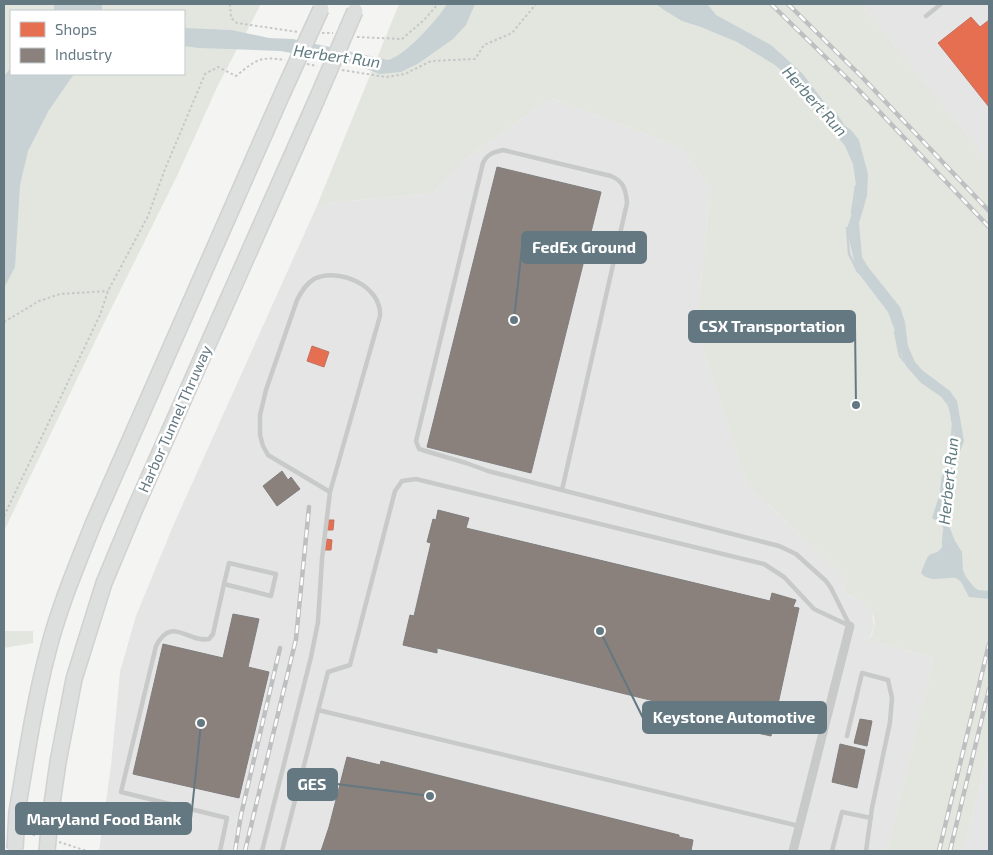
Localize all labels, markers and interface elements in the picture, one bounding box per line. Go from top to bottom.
legend [10,10,185,75]
text: Shops [55,20,97,38]
water label: Herbert Run [292,40,382,71]
text: Industry [55,45,112,63]
water label: Herbert Run [779,62,852,140]
callout: FedEx Ground [522,232,646,263]
text: FedEx Ground [532,237,636,256]
callout: CSX Transportation [689,311,855,342]
text: CSX Transportation [699,316,845,335]
street label: Harbor Tunnel Thruway [134,342,215,495]
water label: Herbert Run [933,436,962,525]
callout: Keystone Automotive [643,702,826,733]
text: Keystone Automotive [653,707,815,727]
callout: GES [288,769,337,800]
text: GES [298,774,327,793]
callout: Maryland Food Bank [16,803,191,834]
text: Maryland Food Bank [26,809,182,829]

